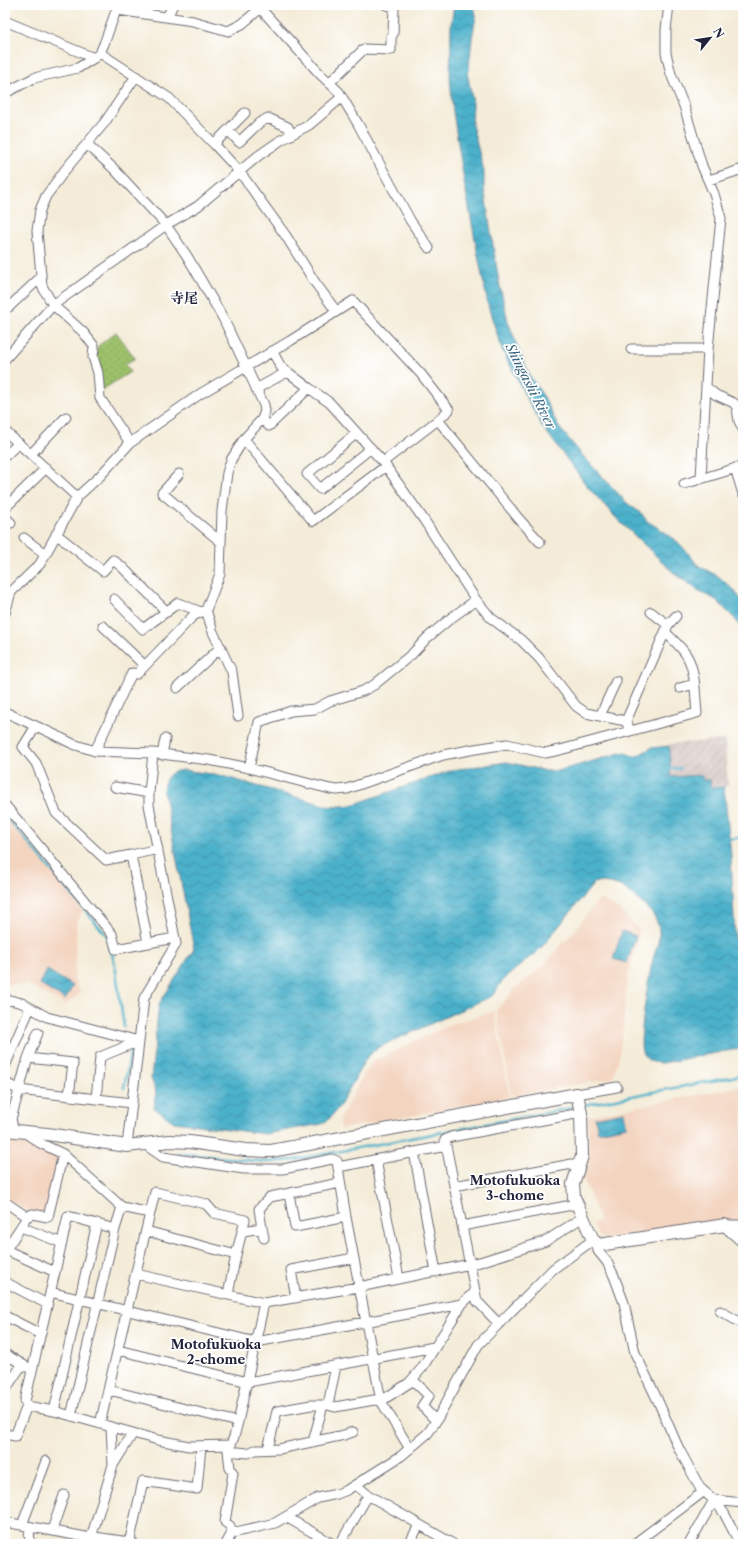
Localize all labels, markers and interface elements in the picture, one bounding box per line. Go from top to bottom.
north arrow [690,18,730,58]
text: N [710,25,727,41]
district label: 寺尾 [170,289,198,307]
water label: Shingashi River [502,340,560,432]
district label: Motofukuoka 3-chome [470,1172,561,1203]
district label: Motofukuoka 2-chome [171,1336,262,1367]

